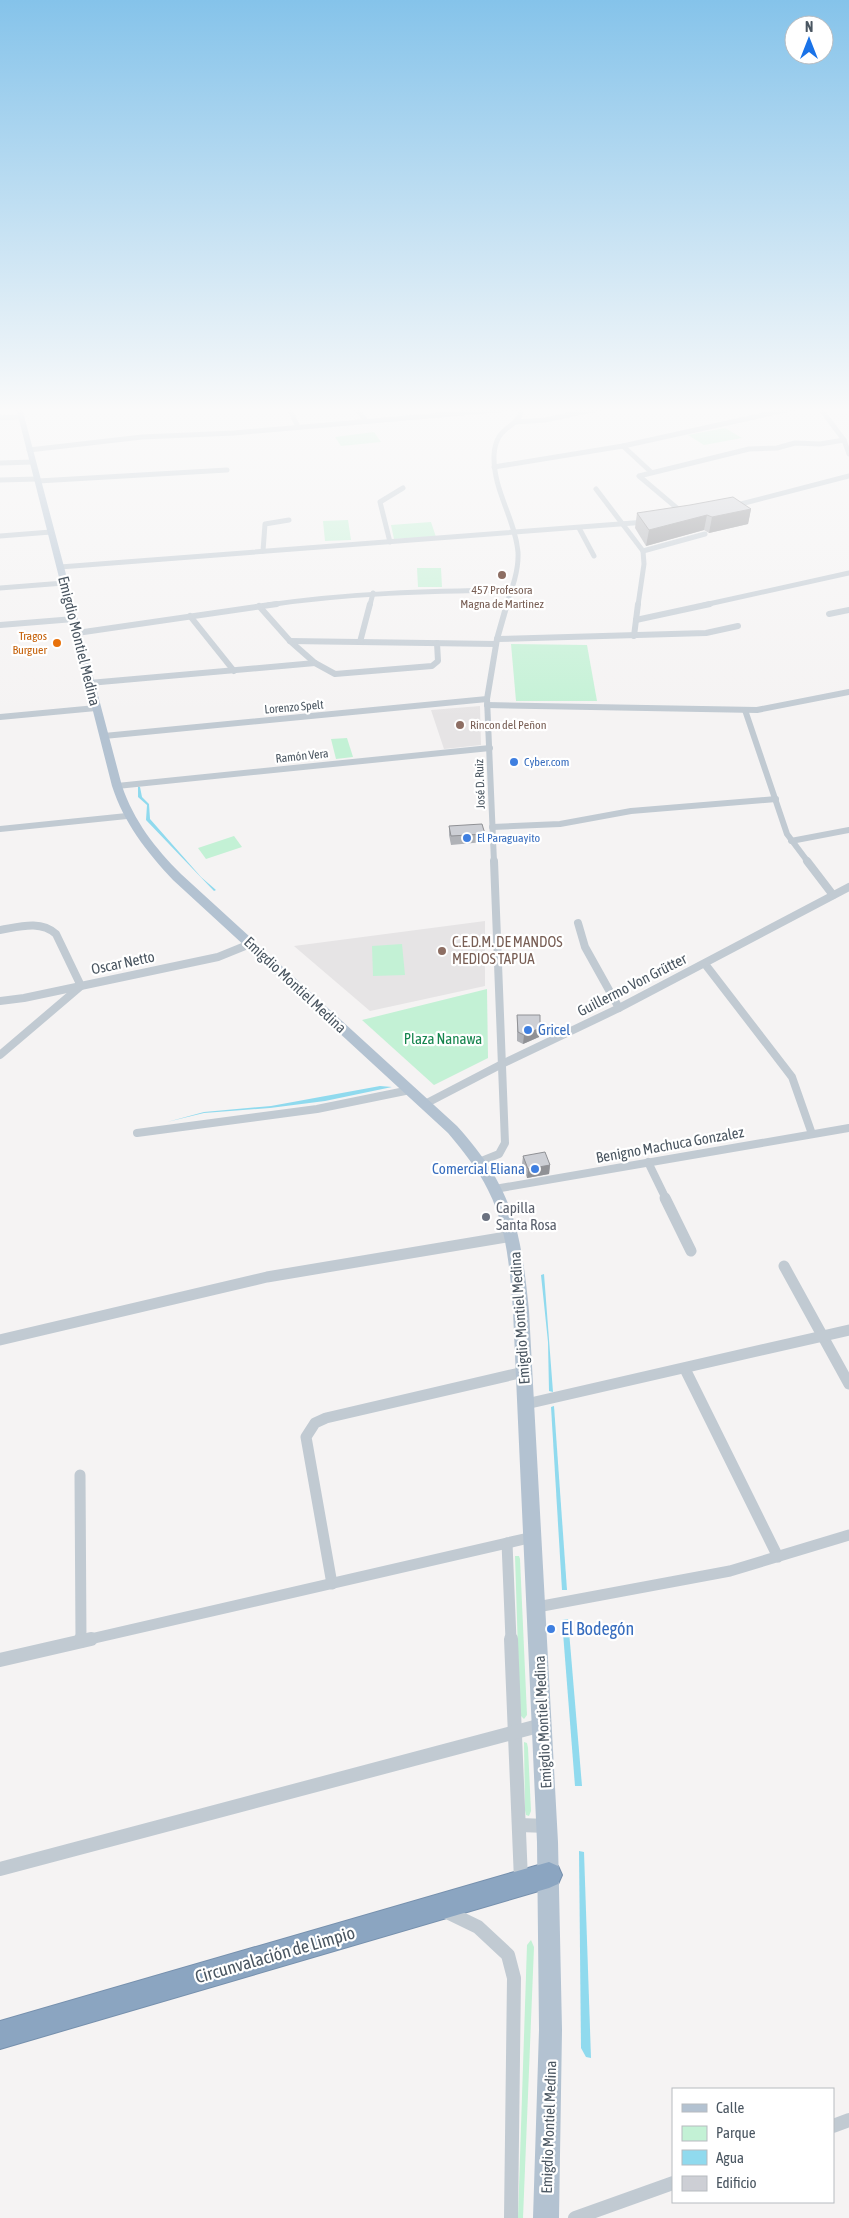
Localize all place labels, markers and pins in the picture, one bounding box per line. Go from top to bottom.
marker: 457 Profesora Magna de Martinez [496,569,508,581]
place label: 457 Profesora Magna de Martinez [460,583,544,611]
place label: Tragos Burguer [12,629,47,657]
marker: Tragos Burguer [51,637,63,649]
place label: Rincon del Peñon [470,718,547,732]
marker: Rincon del Peñon [454,719,466,731]
place label: Cyber.com [524,755,569,769]
marker: Cyber.com [508,756,520,768]
place label: El Paraguayito [477,831,541,845]
marker: El Paraguayito [461,832,473,844]
place label: C.E.D.M. DE MANDOS MEDIOS TAPUA [452,933,563,967]
marker: C.E.D.M. DE MANDOS MEDIOS TAPUA [436,945,448,957]
place label: Gricel [538,1021,570,1038]
marker: Gricel [522,1024,534,1036]
place label: Comercial Eliana [432,1160,525,1177]
marker: Comercial Eliana [529,1163,541,1175]
place label: Capilla Santa Rosa [496,1199,557,1233]
marker: Capilla Santa Rosa [480,1211,492,1223]
place label: El Bodegón [561,1618,634,1639]
marker: El Bodegón [545,1623,557,1635]

